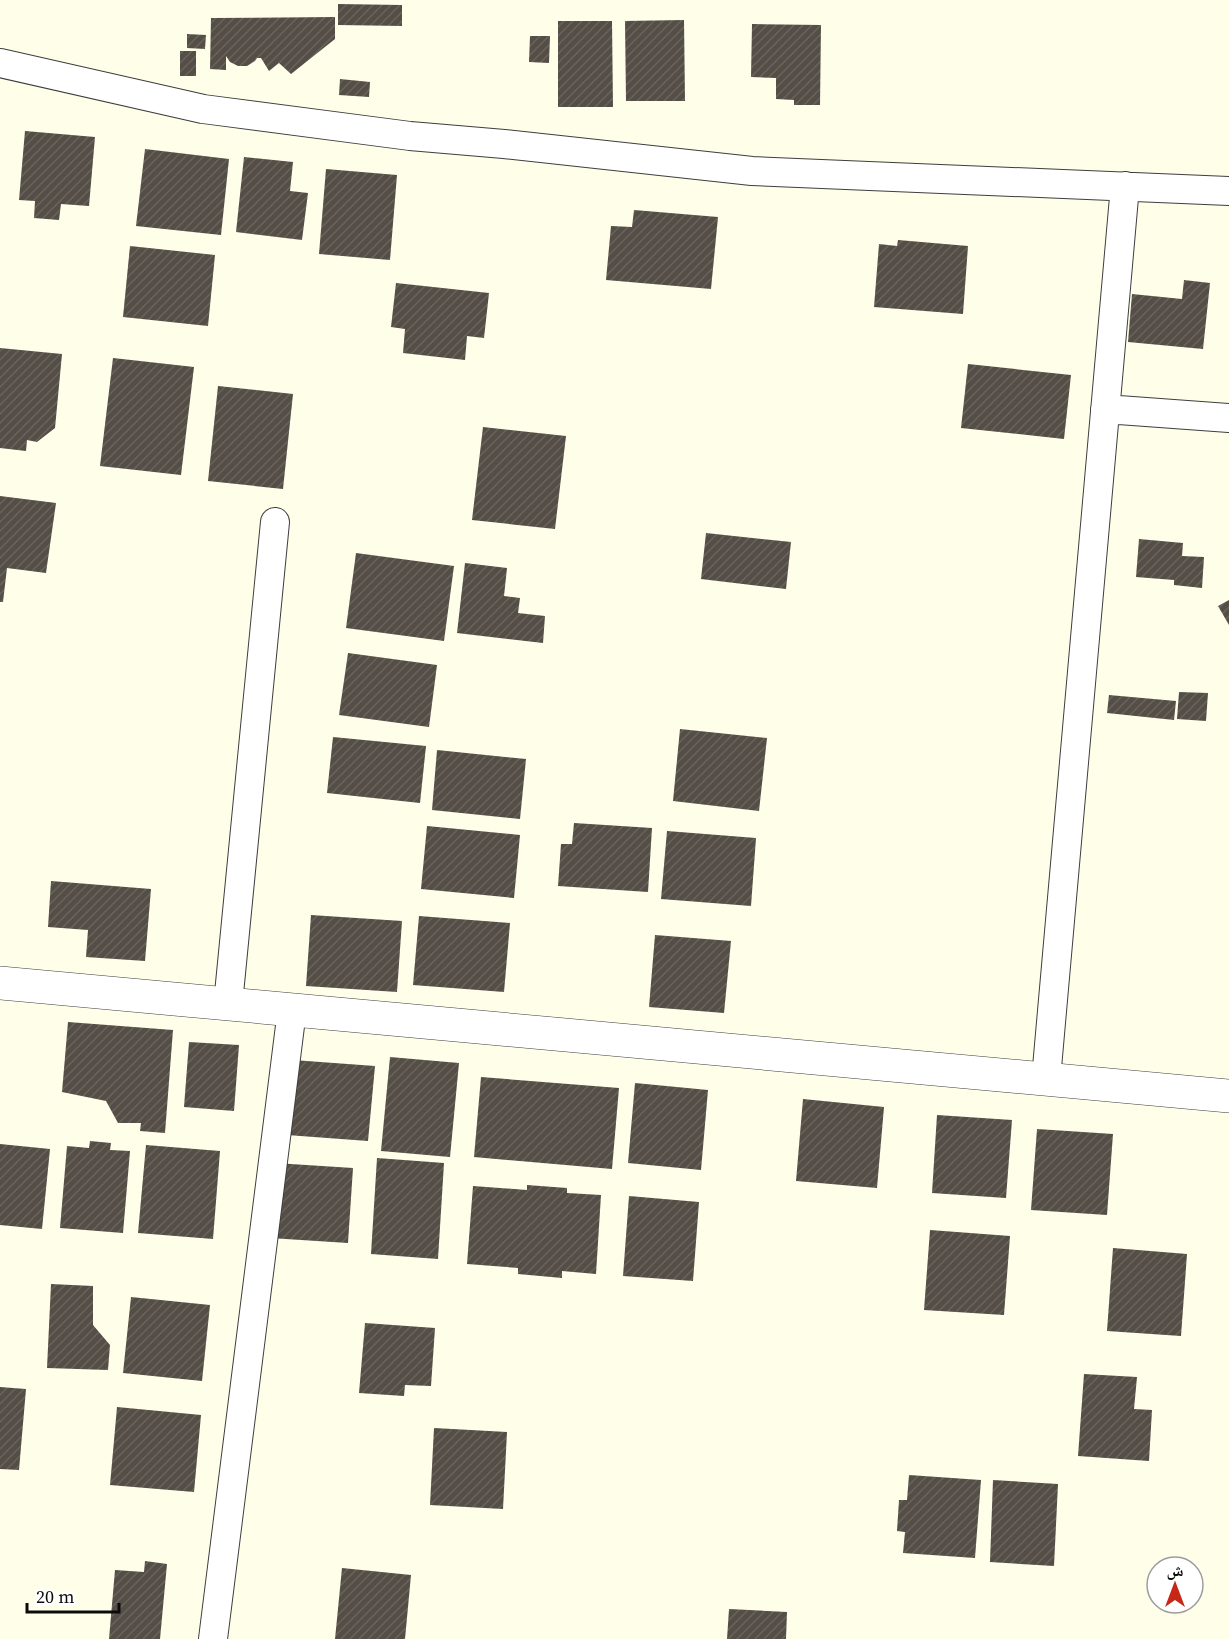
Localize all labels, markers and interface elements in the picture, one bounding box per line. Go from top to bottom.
north arrow [1145,1555,1205,1615]
text: ش [1167,1559,1184,1581]
scale bar [27,1576,118,1614]
text: 20 m [36,1584,74,1609]

